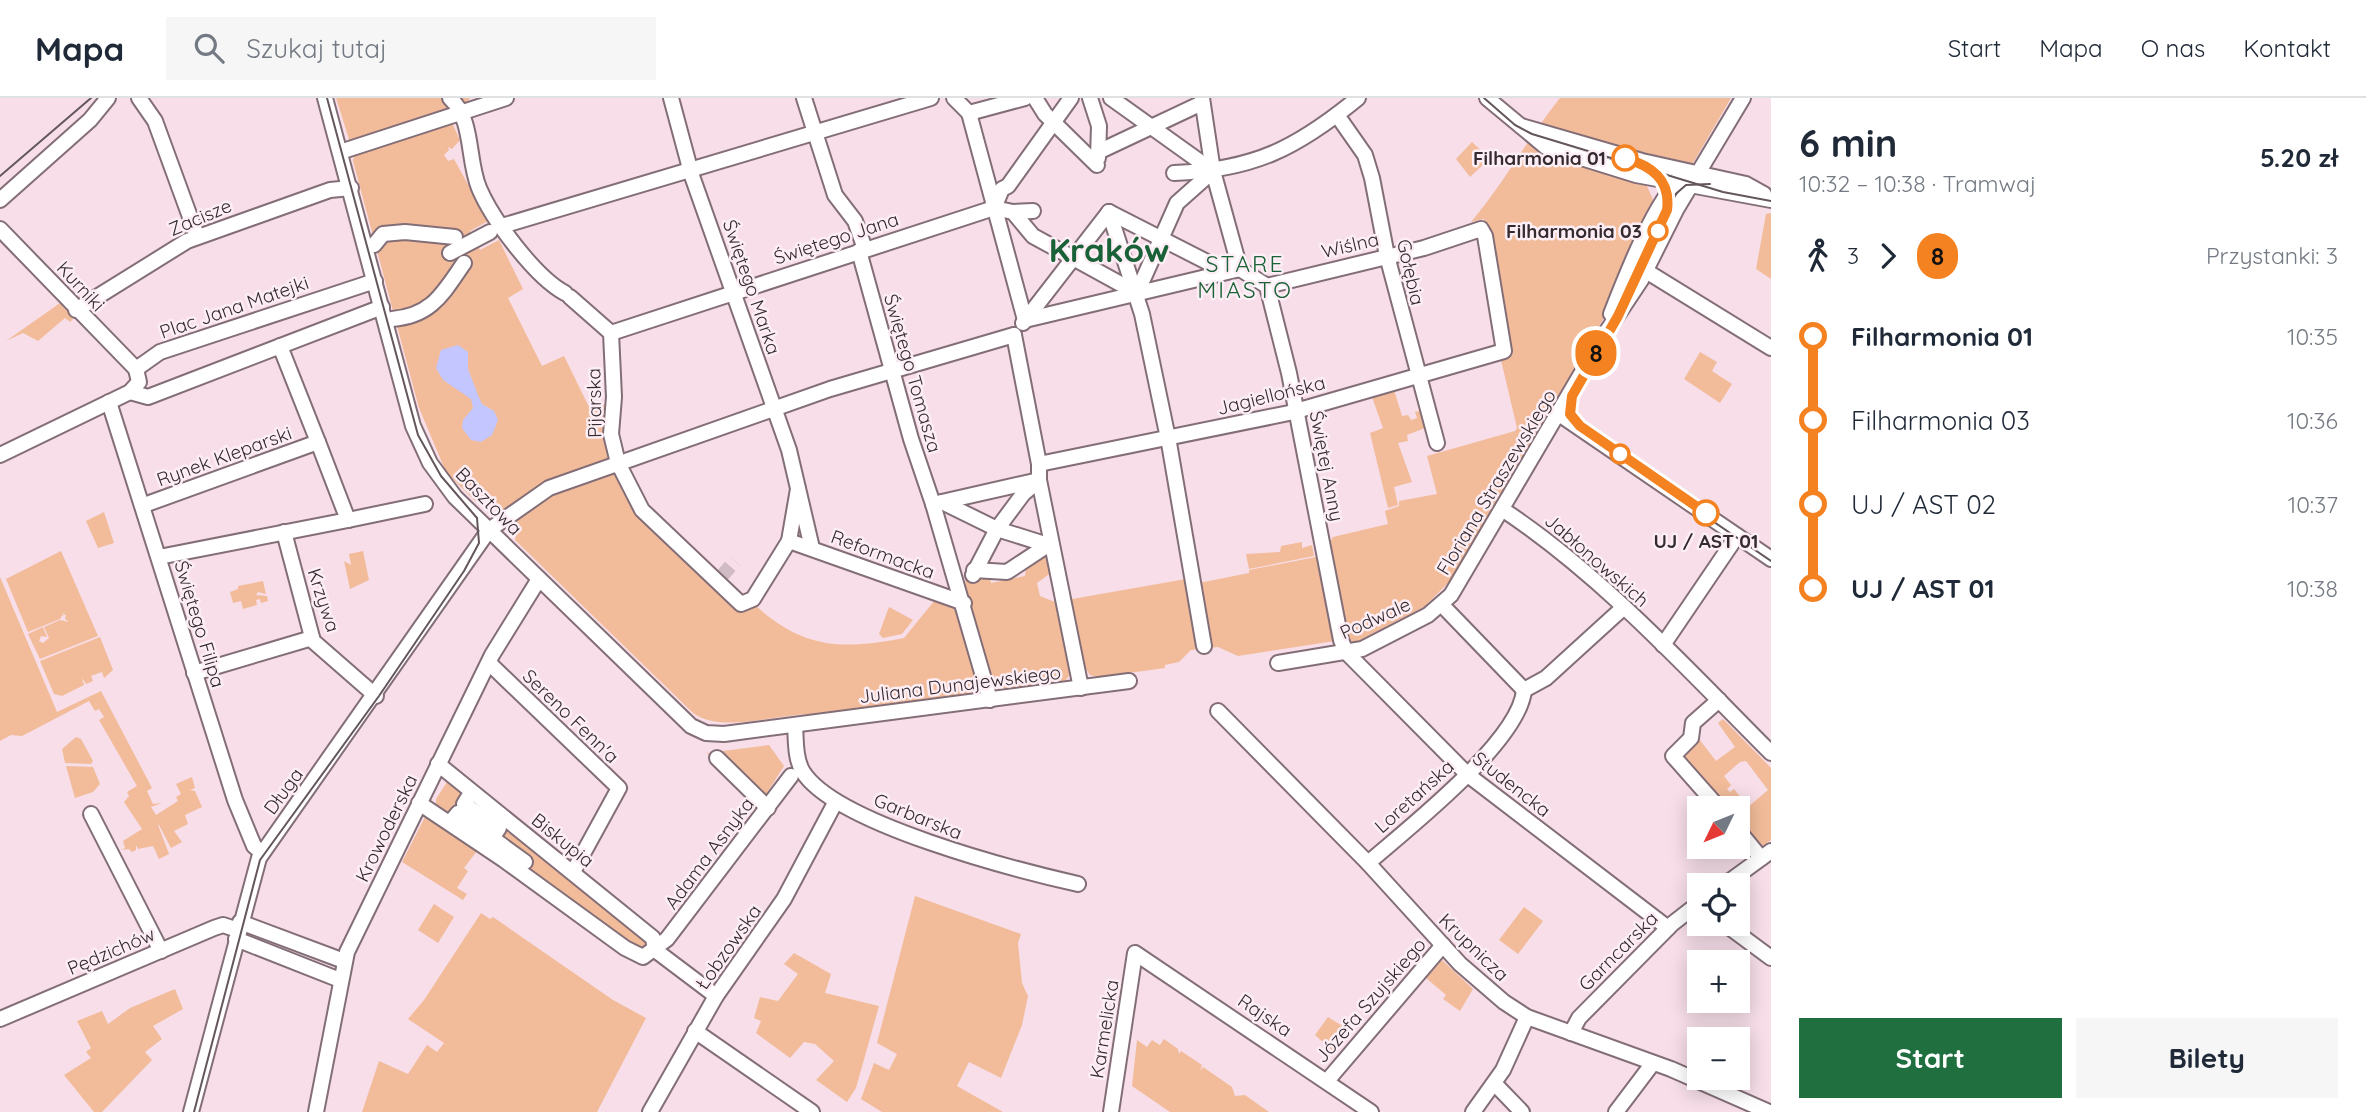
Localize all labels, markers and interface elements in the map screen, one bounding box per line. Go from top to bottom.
search box [166,17,656,80]
text: Mapa [35,28,124,69]
icon: search [190,29,228,67]
text: Szukaj tutaj [246,32,387,65]
text: Start [1948,33,2001,63]
text: Mapa [2039,33,2103,63]
text: O nas [2141,33,2205,63]
text: Kontakt [2243,33,2331,63]
text: 6 min [1799,119,1897,167]
text: 5.20 zł [2260,141,2338,174]
marker: Filharmonia 01 [1612,145,1638,171]
place label: Filharmonia 01 [1473,146,1606,170]
text: 10:32 – 10:38 · Tramwaj [1799,169,2036,198]
street label: Zacisze [165,193,235,241]
street label: Świętego Jana [771,207,901,269]
street label: Świętego Marka [718,216,786,358]
place label: Filharmonia 03 [1506,219,1642,243]
marker: Filharmonia 03 [1648,221,1668,241]
street label: Wiślna [1319,227,1381,263]
district label: Kraków [1049,229,1169,270]
street label: Gołębia [1392,237,1430,307]
icon: walk [1799,237,1837,275]
icon: forward [1869,237,1907,275]
text: 3 [1847,241,1859,270]
text: 8 [1931,241,1944,271]
text: Przystanki: 3 [2206,241,2338,270]
district label: STARE MIASTO [1197,249,1293,304]
street label: Kurniki [52,256,110,316]
street label: Plac Jana Matejki [156,270,312,344]
street label: Świętego Tomasza [879,291,947,455]
text: Filharmonia 01 [1851,320,2033,353]
text: 10:35 [2287,322,2338,351]
line badge: 8 [1573,330,1619,376]
text: 8 [1589,338,1603,368]
street label: Pijarska [581,368,607,438]
street label: Jagiellońska [1214,370,1328,420]
street label: Floriana Straszewskiego [1431,385,1561,579]
text: Filharmonia 03 [1851,404,2030,437]
text: 10:36 [2287,406,2338,435]
street label: Świętej Anny [1305,409,1349,523]
street label: Rynek Kleparski [153,420,295,492]
unlabelled marker [1610,444,1630,464]
street label: Basztowa [451,462,527,540]
text: UJ / AST 02 [1851,488,1996,521]
text: 10:37 [2288,490,2338,519]
marker: UJ / AST 01 [1693,500,1719,526]
street label: Jabłonowskich [1540,508,1654,612]
street label: Reformacka [828,524,938,584]
place label: UJ / AST 01 [1654,529,1758,553]
street label: Świętego Filipa [169,558,231,690]
street label: Krzywa [302,565,346,635]
text: UJ / AST 01 [1851,572,1995,605]
text: 10:38 [2287,574,2338,603]
street label: Podwale [1336,592,1414,644]
street label: Juliana Dunajewskiego [858,660,1062,708]
street label: Sereno Fenn'a [518,664,624,768]
street label: Studencka [1468,746,1556,822]
street label: Loretańska [1369,754,1459,838]
street label: Długa [258,763,308,819]
street label: Krowoderska [350,770,422,886]
street label: Garbarska [870,787,966,845]
street label: Adama Asnyka [659,792,759,914]
north arrow [1687,796,1750,859]
map controls [1687,796,1750,1090]
street label: Biskupia [527,808,599,872]
button: locate [1687,873,1750,936]
street label: Łobzowska [690,900,766,994]
street label: Garncarska [1573,906,1663,996]
street label: Krupnicza [1434,908,1514,986]
street label: Pędzichów [64,922,158,980]
street label: Józefa Szujskiego [1309,933,1431,1067]
button: + [1687,950,1750,1013]
street label: Karmelicka [1084,978,1124,1080]
street label: Rajska [1233,988,1297,1042]
button: Start [1799,1018,2062,1098]
button: Bilety [2076,1018,2338,1098]
button: − [1687,1027,1750,1090]

